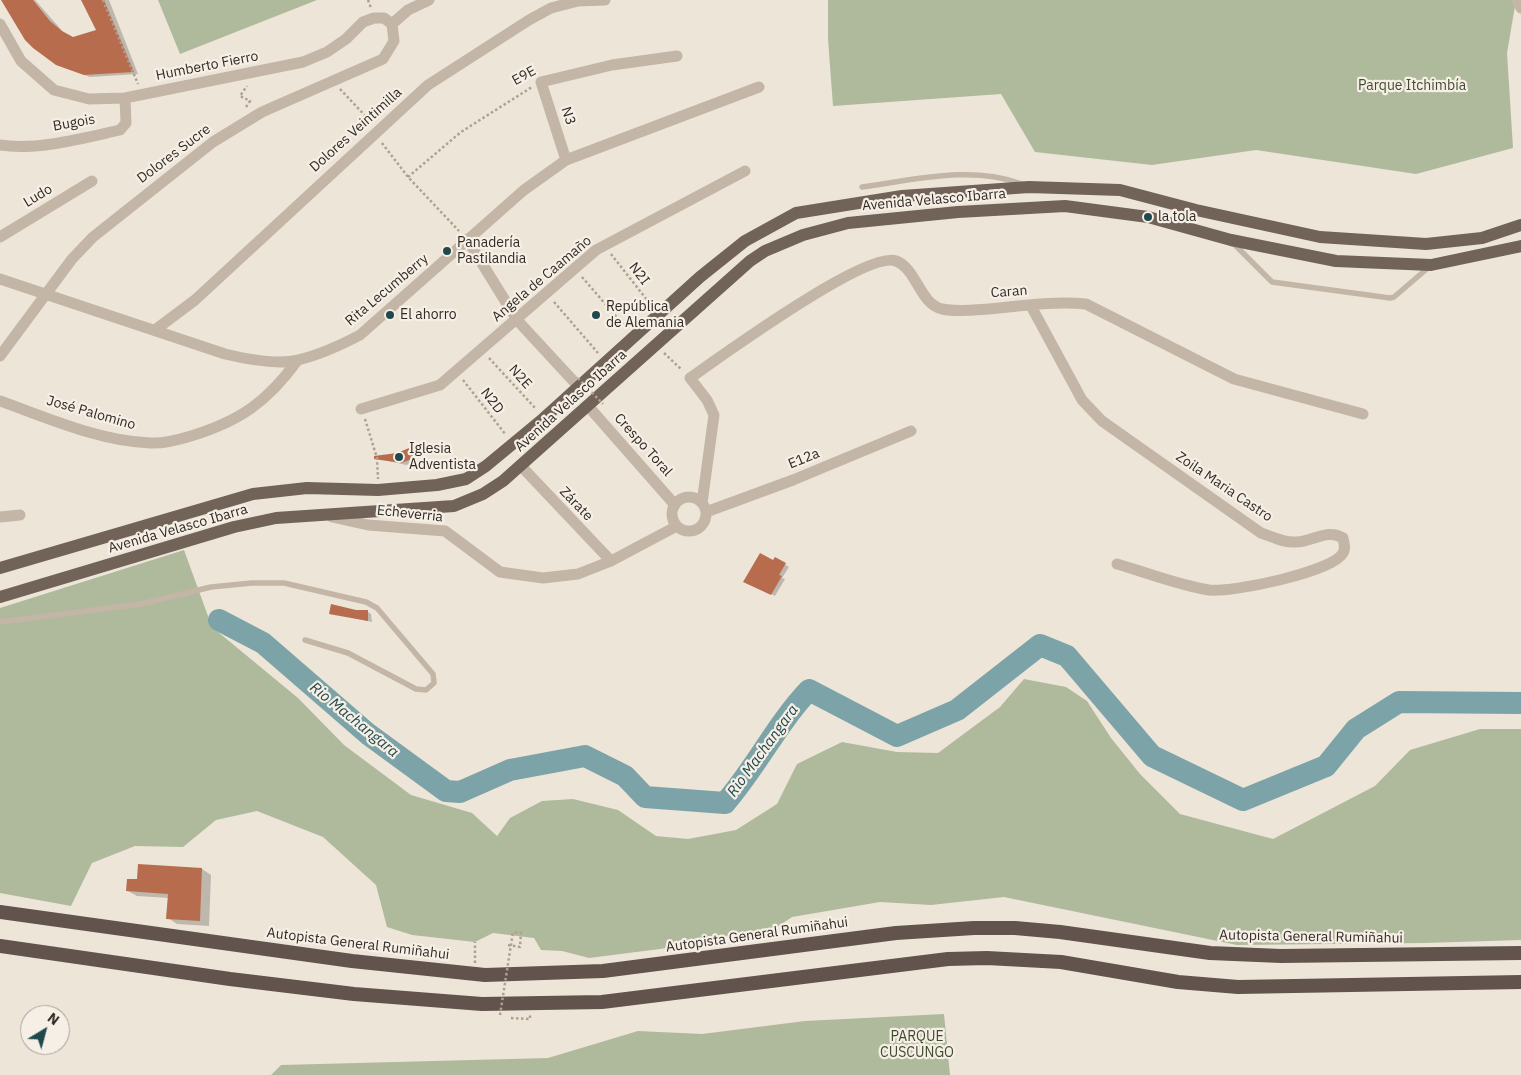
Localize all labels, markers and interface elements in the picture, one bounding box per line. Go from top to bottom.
street label: Humberto Fierro [154,48,260,84]
street label: E9E [509,63,539,89]
park label: Parque Itchimbía [1358,78,1466,94]
street label: Dolores Veintimilla [306,84,406,176]
street label: N3 [557,105,579,127]
street label: Bugois [52,111,96,135]
street label: Dolores Sucre [134,121,214,187]
street label: Ludo [20,181,56,211]
street label: Avenida Velasco Ibarra [861,185,1007,215]
place label: la tola [1158,209,1197,225]
marker: la tola [1142,211,1154,223]
street label: Angela de Caamaño [489,232,595,326]
place label: Panadería Pastilandia [457,235,526,268]
marker: Panadería Pastilandia [441,245,453,257]
street label: Rita Lecumberry [342,250,432,330]
street label: N2I [625,259,653,289]
street label: Caran [990,282,1028,302]
place label: República de Alemania [606,299,684,332]
place label: El ahorro [400,307,457,323]
marker: El ahorro [384,309,396,321]
marker: República de Alemania [590,309,602,321]
street label: Avenida Velasco Ibarra [512,346,630,456]
street label: N2E [505,362,535,392]
street label: N2D [477,385,507,417]
street label: José Palomino [45,392,137,434]
street label: Crespo Toral [610,410,676,480]
place label: Iglesia Adventista [409,441,476,474]
street label: E12a [786,445,822,473]
street label: Zoila Maria Castro [1172,448,1276,526]
marker: Iglesia Adventista [393,451,405,463]
street label: Zárate [556,484,596,524]
street label: Avenida Velasco Ibarra [106,501,250,557]
street label: Echeverria [376,502,444,526]
water label: Rio Machangara [306,679,402,761]
water label: Rio Machangara [724,702,802,800]
street label: Autopista General Rumiñahui [665,914,849,956]
street label: Autopista General Rumiñahui [266,924,450,964]
street label: Autopista General Rumiñahui [1219,927,1403,947]
north arrow [20,1005,70,1055]
text: N [44,1009,63,1029]
park label: PARQUE CUSCUNGO [880,1029,954,1062]

